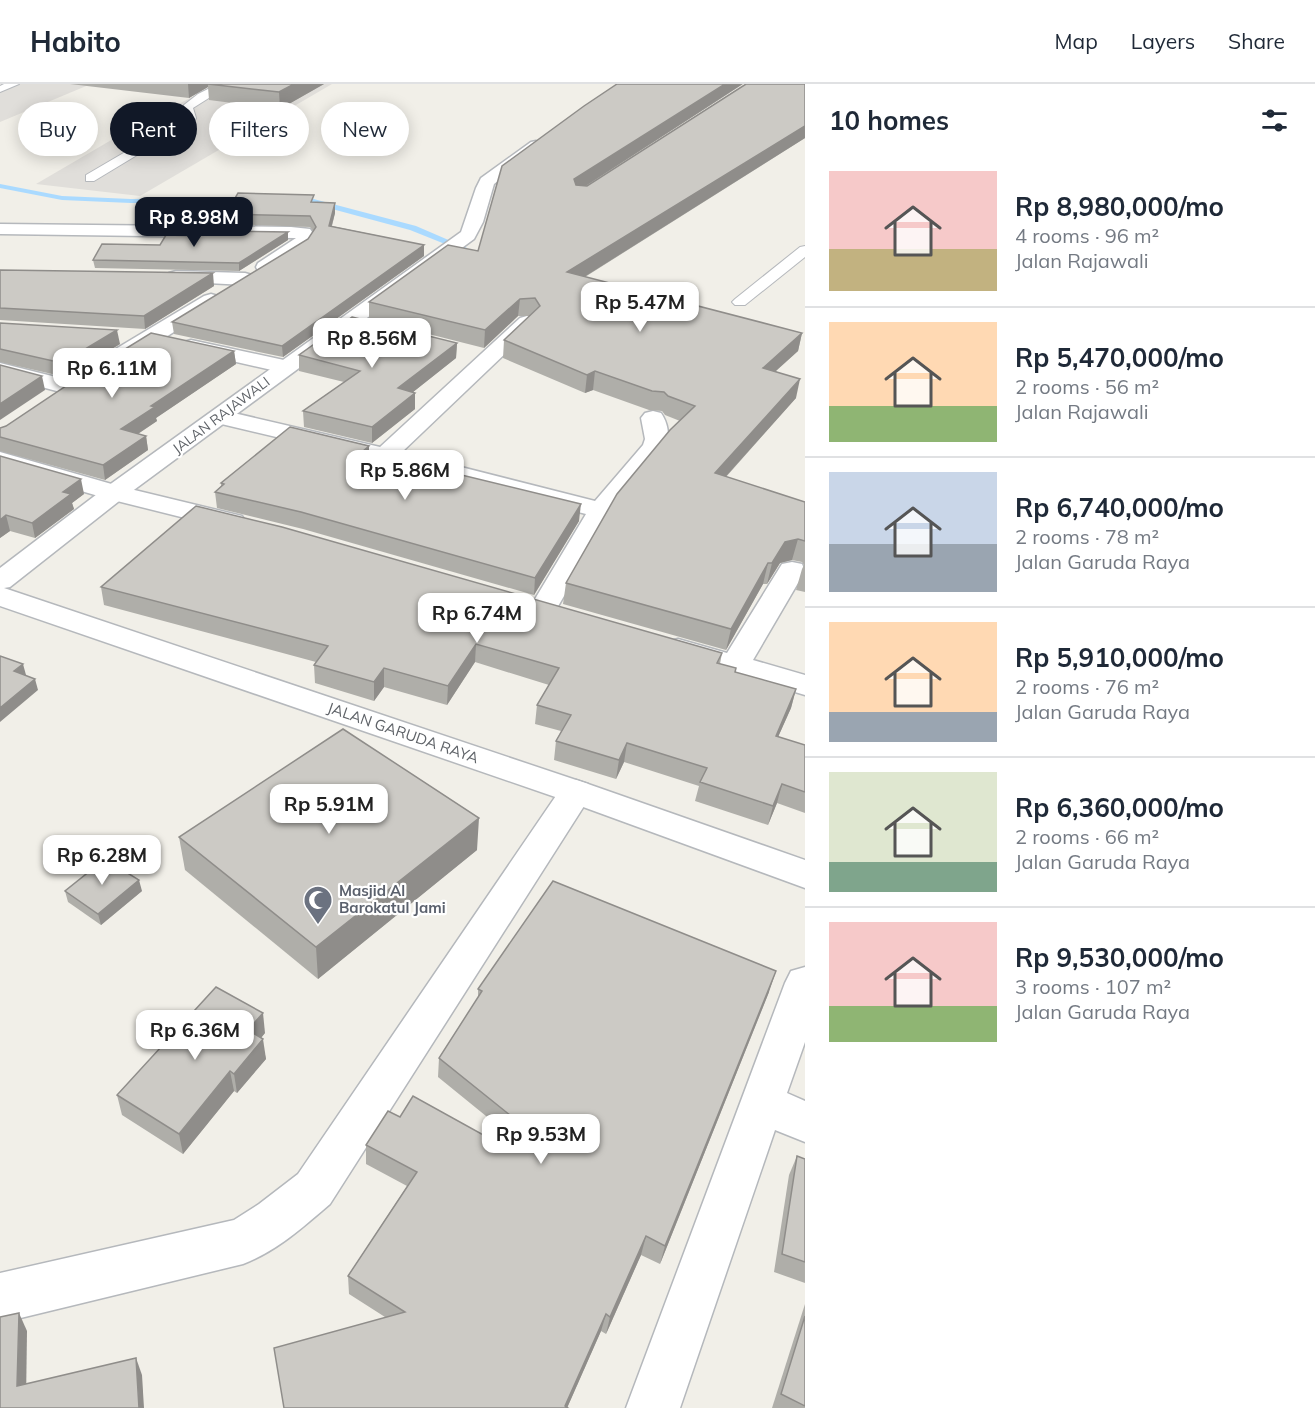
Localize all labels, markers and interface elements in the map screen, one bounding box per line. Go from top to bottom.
text: Habito [30,24,121,59]
text: Map [1055,28,1098,54]
text: Layers [1131,28,1195,54]
text: Share [1228,28,1285,54]
chip: Buy [18,102,98,156]
chip: Rent [110,102,197,156]
chip: Filters [209,102,309,156]
chip: New [321,102,409,156]
text: 10 homes [829,104,949,137]
icon: filters [1258,104,1291,137]
text: Rp 8,980,000/mo [1015,190,1224,223]
icon: home [877,195,949,267]
pin: Rp 8.98M [132,197,256,248]
text: Rp 8.98M [149,204,239,229]
text: 4 rooms · 96 m² [1015,223,1159,248]
text: Jalan Rajawali [1015,248,1148,273]
pin: Rp 5.47M [578,282,702,333]
text: Rp 5.47M [595,289,685,314]
pin: Rp 8.56M [310,318,434,369]
text: Rp 8.56M [327,325,417,350]
text: Rp 5,470,000/mo [1015,341,1224,374]
icon: home [877,346,949,418]
pin: Rp 6.11M [50,348,174,399]
text: Rp 6.11M [67,355,157,380]
street label: JALAN RAJAWALI [169,373,273,457]
text: 2 rooms · 56 m² [1015,374,1159,399]
text: Jalan Rajawali [1015,399,1148,424]
pin: Rp 5.86M [343,450,467,501]
text: Rp 5.86M [360,457,450,482]
text: Rp 6,740,000/mo [1015,491,1224,524]
icon: home [877,496,949,568]
text: 2 rooms · 78 m² [1015,524,1159,549]
text: Jalan Garuda Raya [1015,549,1190,574]
pin: Rp 6.74M [415,593,539,644]
text: Rp 6.74M [432,600,522,625]
text: Rp 5,910,000/mo [1015,641,1224,674]
icon: home [877,646,949,718]
text: 2 rooms · 76 m² [1015,674,1159,699]
street label: JALAN GARUDA RAYA [325,698,481,767]
text: Jalan Garuda Raya [1015,699,1190,724]
pin: Rp 5.91M [267,784,391,835]
text: Rp 5.91M [284,791,374,816]
text: Rp 6,360,000/mo [1015,791,1224,824]
icon: home [877,796,949,868]
text: 2 rooms · 66 m² [1015,824,1159,849]
pin: Rp 6.28M [40,835,164,886]
text: Rp 6.28M [57,842,147,867]
text: Jalan Garuda Raya [1015,849,1190,874]
place label: Masjid Al Barokatul Jami [339,881,446,917]
mosque icon: Masjid Al Barokatul Jami [302,884,334,926]
text: Rp 9,530,000/mo [1015,941,1224,974]
icon: home [877,946,949,1018]
text: 3 rooms · 107 m² [1015,974,1171,999]
text: Jalan Garuda Raya [1015,999,1190,1024]
pin: Rp 6.36M [133,1010,257,1061]
text: Rp 6.36M [150,1017,240,1042]
pin: Rp 9.53M [479,1114,603,1165]
text: Rp 9.53M [496,1121,586,1146]

